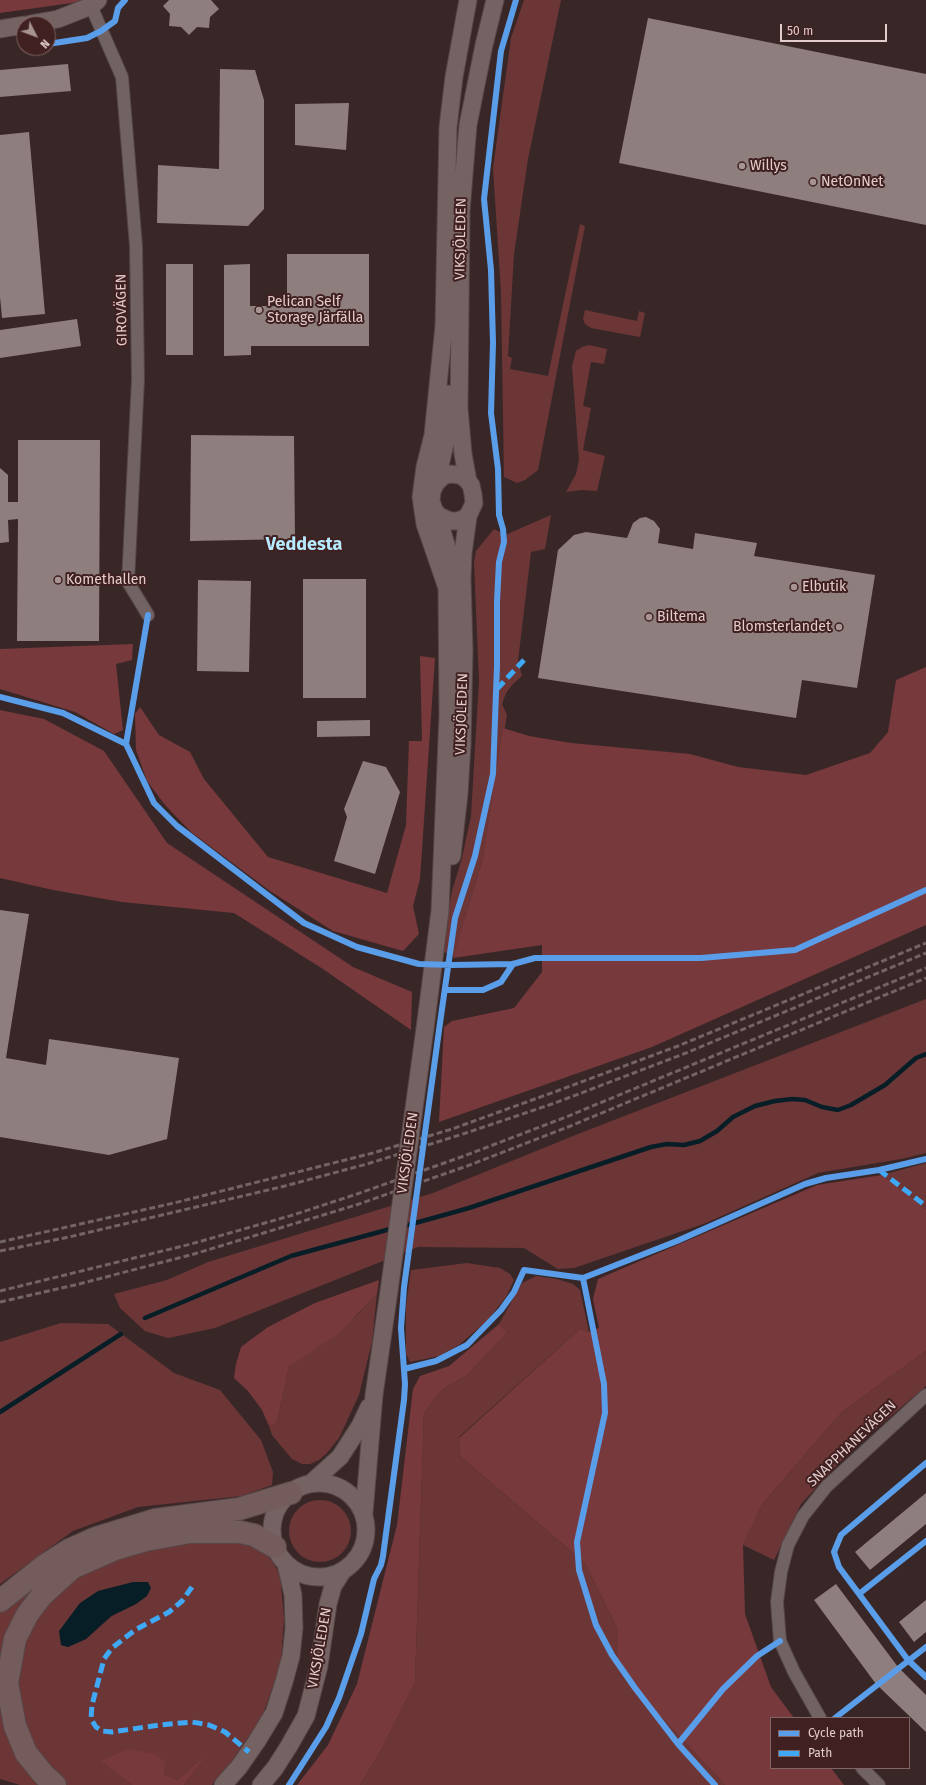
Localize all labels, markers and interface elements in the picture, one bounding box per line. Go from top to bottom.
north arrow [16,16,56,56]
scale bar [782,16,889,42]
text: 50 m [787,24,813,38]
text: N [37,37,52,51]
place label: Willys [750,158,787,174]
marker: Willys [737,161,747,171]
place label: NetOnNet [821,174,883,190]
marker: NetOnNet [808,177,818,187]
street label: VIKSJÖLEDEN [452,198,470,280]
street label: GIROVÄGEN [113,274,131,346]
place label: Pelican Self Storage Järfälla [267,294,363,326]
marker: Pelican Self Storage Järfälla [254,305,264,315]
district label: Veddesta [266,534,342,556]
place label: Komethallen [66,572,147,588]
marker: Komethallen [53,575,63,585]
place label: Elbutik [802,579,846,595]
marker: Elbutik [789,582,799,592]
place label: Biltema [657,609,706,625]
marker: Biltema [644,612,654,622]
place label: Blomsterlandet [733,619,831,635]
marker: Blomsterlandet [834,622,844,632]
street label: VIKSJÖLEDEN [452,673,472,755]
street label: VIKSJÖLEDEN [394,1111,422,1195]
street label: SNAPPHANEVÄGEN [804,1397,900,1491]
street label: VIKSJÖLEDEN [305,1606,335,1690]
legend [770,1717,910,1769]
text: Cycle path [808,1726,864,1740]
text: Path [808,1746,832,1760]

